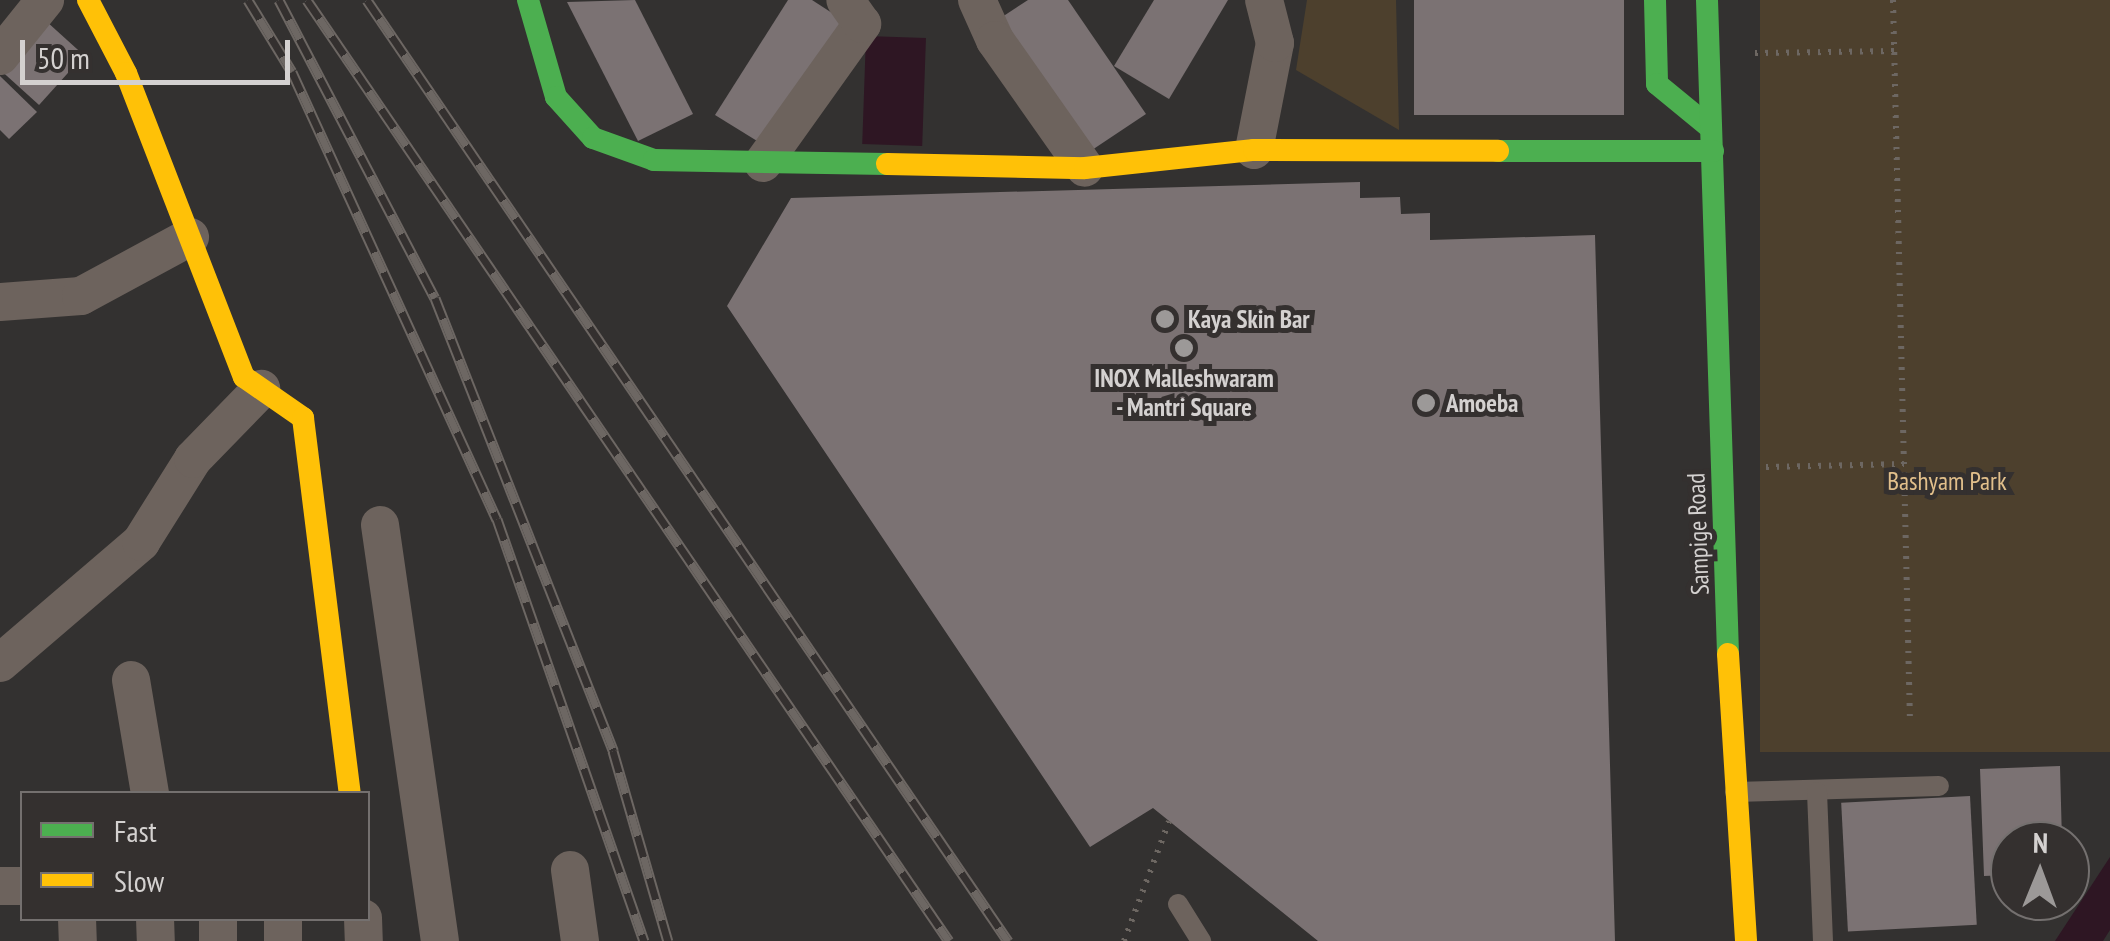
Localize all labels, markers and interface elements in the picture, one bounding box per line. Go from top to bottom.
scale bar [25,20,295,82]
text: 50 m [37,38,90,77]
place label: Kaya Skin Bar [1188,304,1310,334]
marker: Kaya Skin Bar [1152,306,1178,332]
marker: INOX Malleshwaram - Mantri Square [1173,337,1195,359]
place label: INOX Malleshwaram - Mantri Square [1094,364,1274,423]
place label: Amoeba [1446,388,1518,418]
marker: Amoeba [1415,392,1437,414]
park label: Bashyam Park [1887,466,2007,496]
street label: Sampige Road [1681,472,1715,596]
legend [20,791,370,921]
text: Fast [114,811,157,850]
north arrow [1990,821,2090,921]
text: N [2033,824,2048,861]
text: Slow [114,861,164,900]

